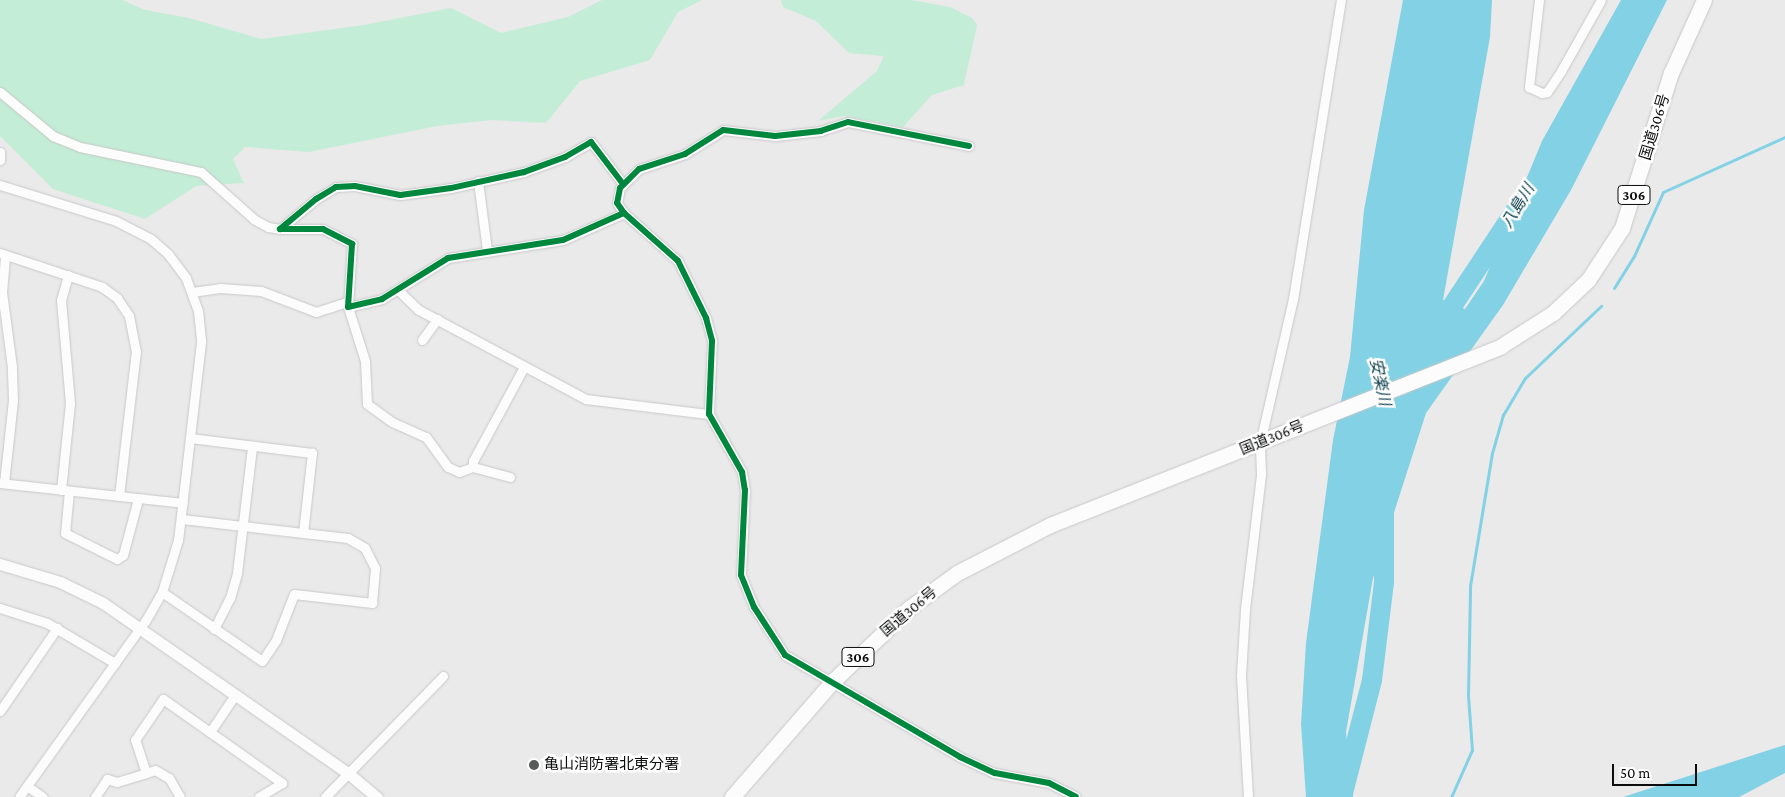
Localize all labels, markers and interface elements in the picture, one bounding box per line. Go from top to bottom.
street label: 国道306号 [1636,92,1674,162]
water label: 八島川 [1497,180,1539,232]
road number: 306 [1616,184,1652,206]
water label: 安楽川 [1366,357,1394,407]
street label: 国道306号 [1237,417,1307,459]
street label: 国道306号 [877,583,941,641]
road number: 306 [840,646,876,669]
scale bar [1615,754,1700,786]
place label: 亀山消防署北東分署 [544,756,679,774]
marker: 亀山消防署北東分署 [528,759,540,771]
text: 50 m [1620,765,1650,781]

